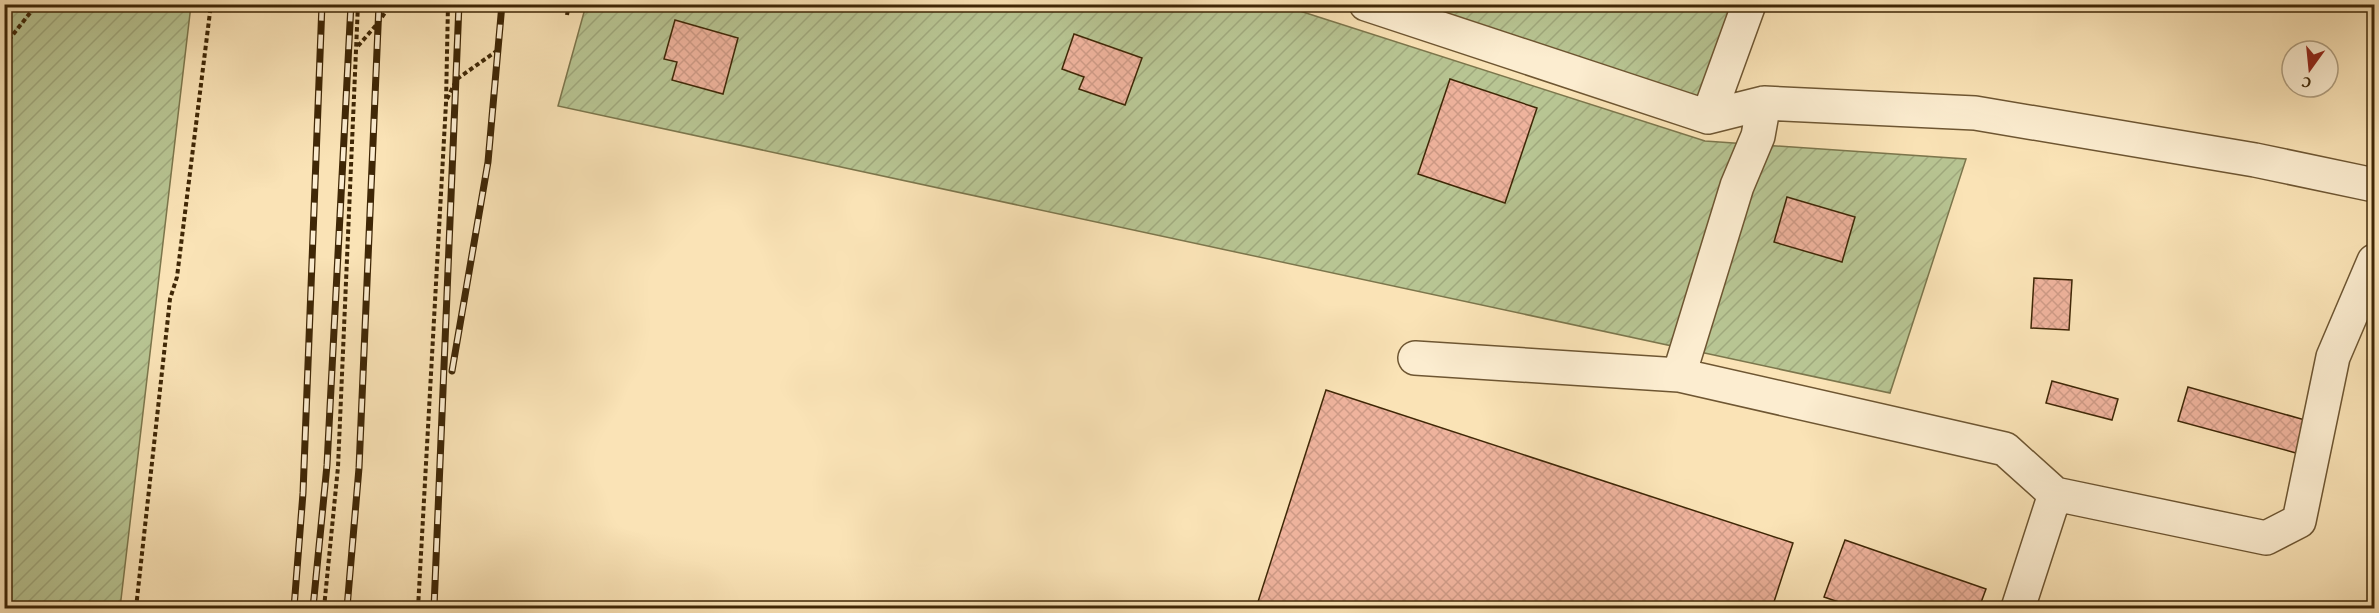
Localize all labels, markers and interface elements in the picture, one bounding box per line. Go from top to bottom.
north arrow [2280,39,2340,99]
text: С [2299,71,2314,96]

